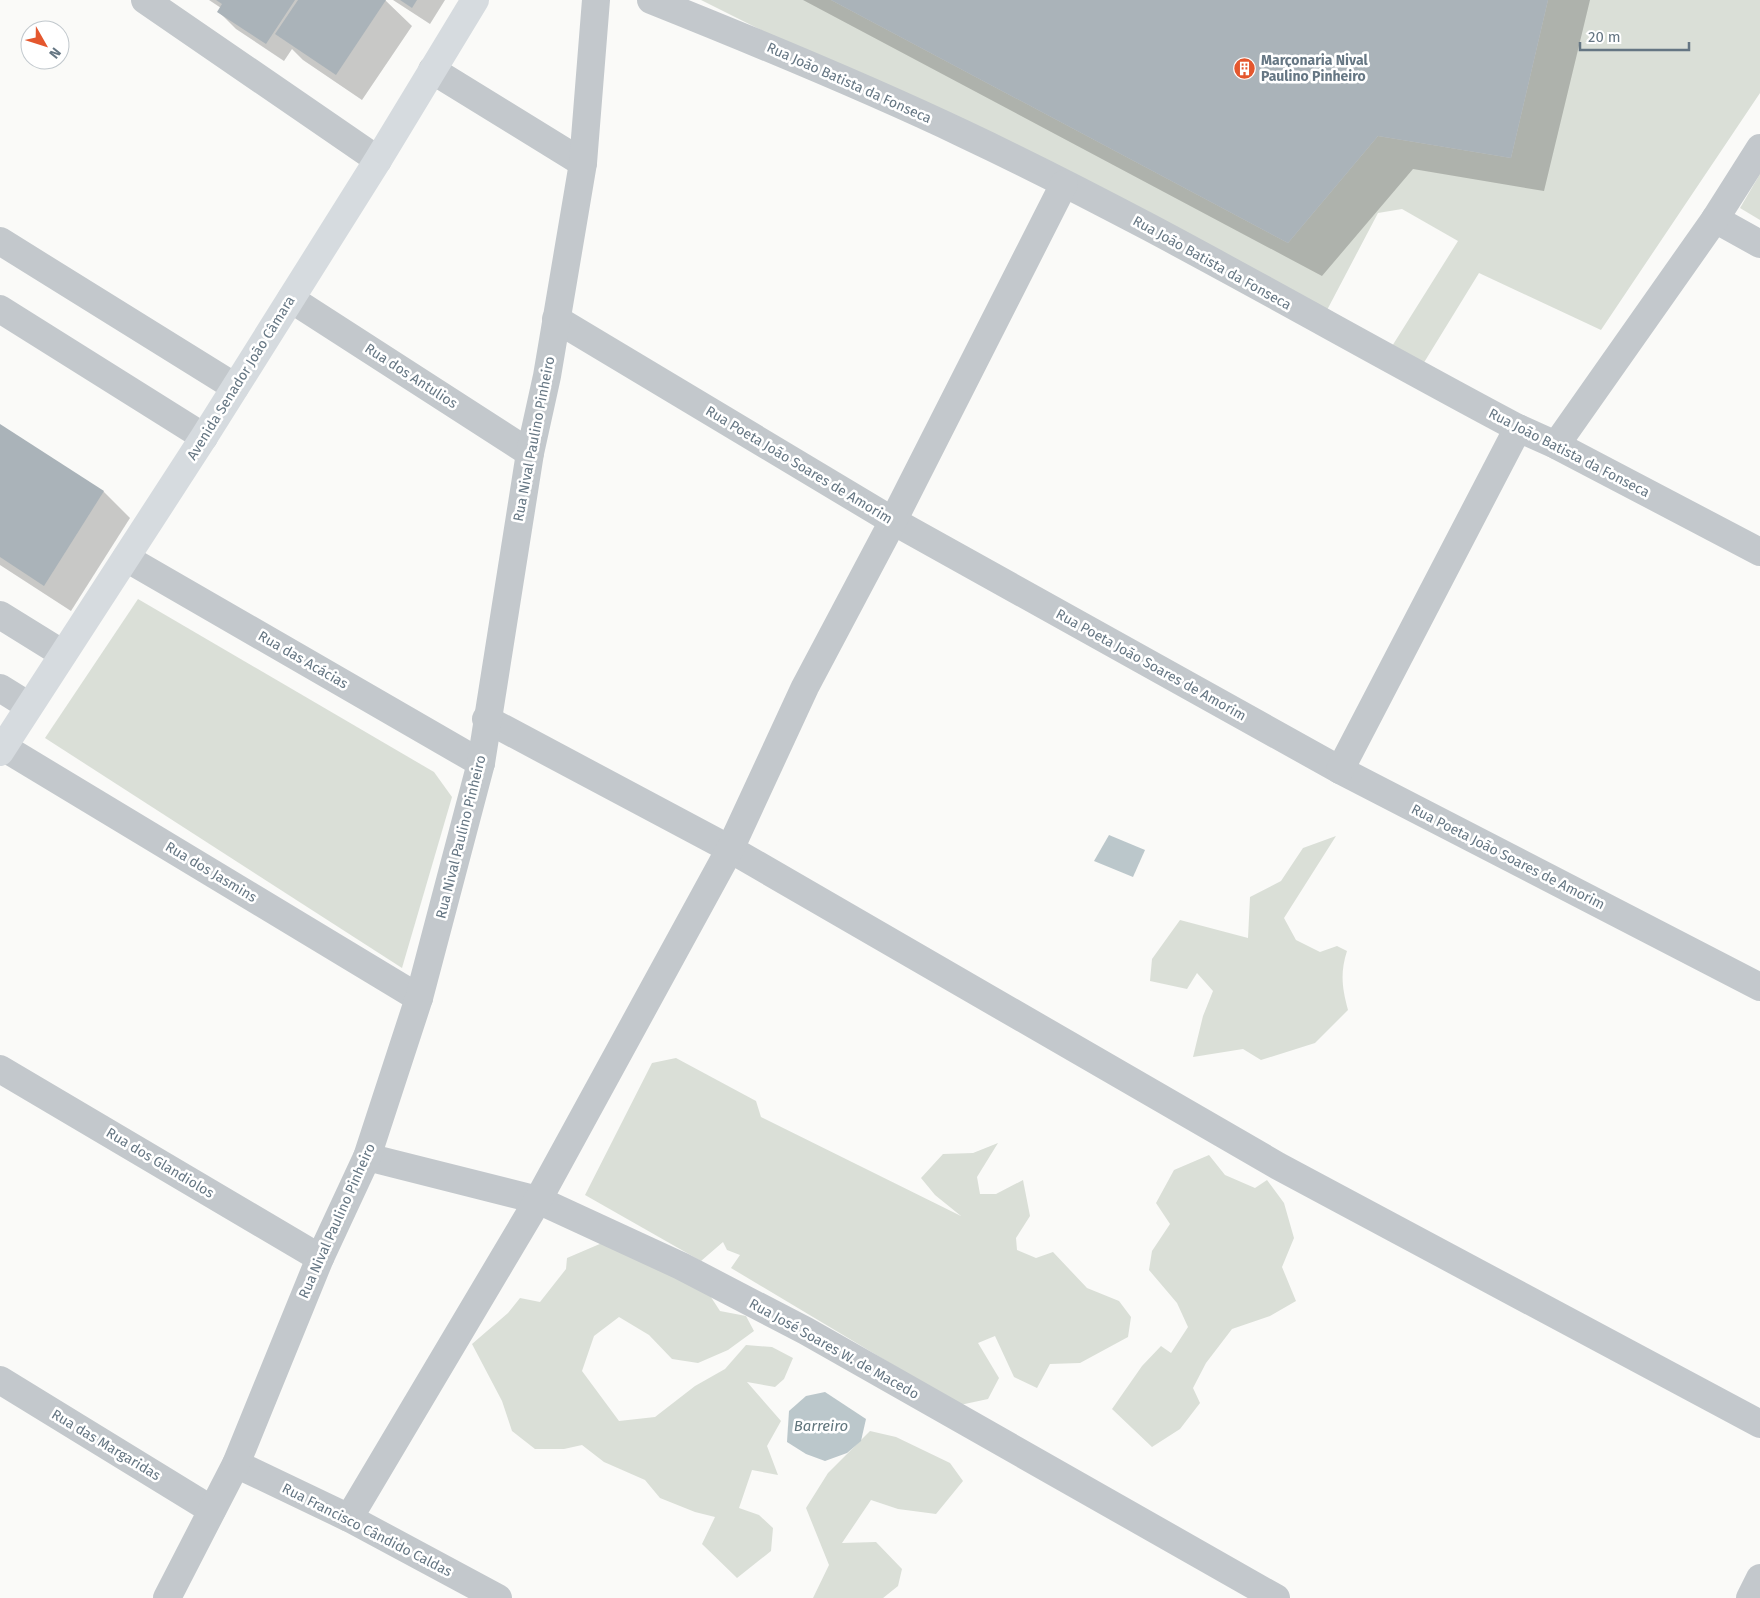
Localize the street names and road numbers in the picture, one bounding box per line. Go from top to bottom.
street label: Rua João Batista da Fonseca [764,39,934,127]
street label: Rua João Batista da Fonseca [1130,212,1294,314]
street label: Avenida Senador João Câmara [183,293,299,463]
street label: Rua dos Antulios [362,340,461,412]
street label: Rua Nival Paulino Pinheiro [510,355,558,523]
street label: Rua Poeta João Soares de Amorim [702,402,896,528]
street label: Rua João Batista da Fonseca [1486,405,1652,501]
street label: Rua Poeta João Soares de Amorim [1053,605,1249,725]
street label: Rua das Acácias [255,627,351,693]
street label: Rua Nival Paulino Pinheiro [432,753,490,921]
street label: Rua Poeta João Soares de Amorim [1408,801,1608,913]
street label: Rua dos Jasmins [162,838,260,906]
street label: Rua dos Glandiolos [103,1124,217,1202]
street label: Rua Nival Paulino Pinheiro [295,1141,379,1301]
street label: Rua José Soares W. de Macedo [746,1295,922,1403]
street label: Rua das Margaridas [48,1406,164,1484]
street label: Rua Francisco Cândido Caldas [279,1480,455,1581]

